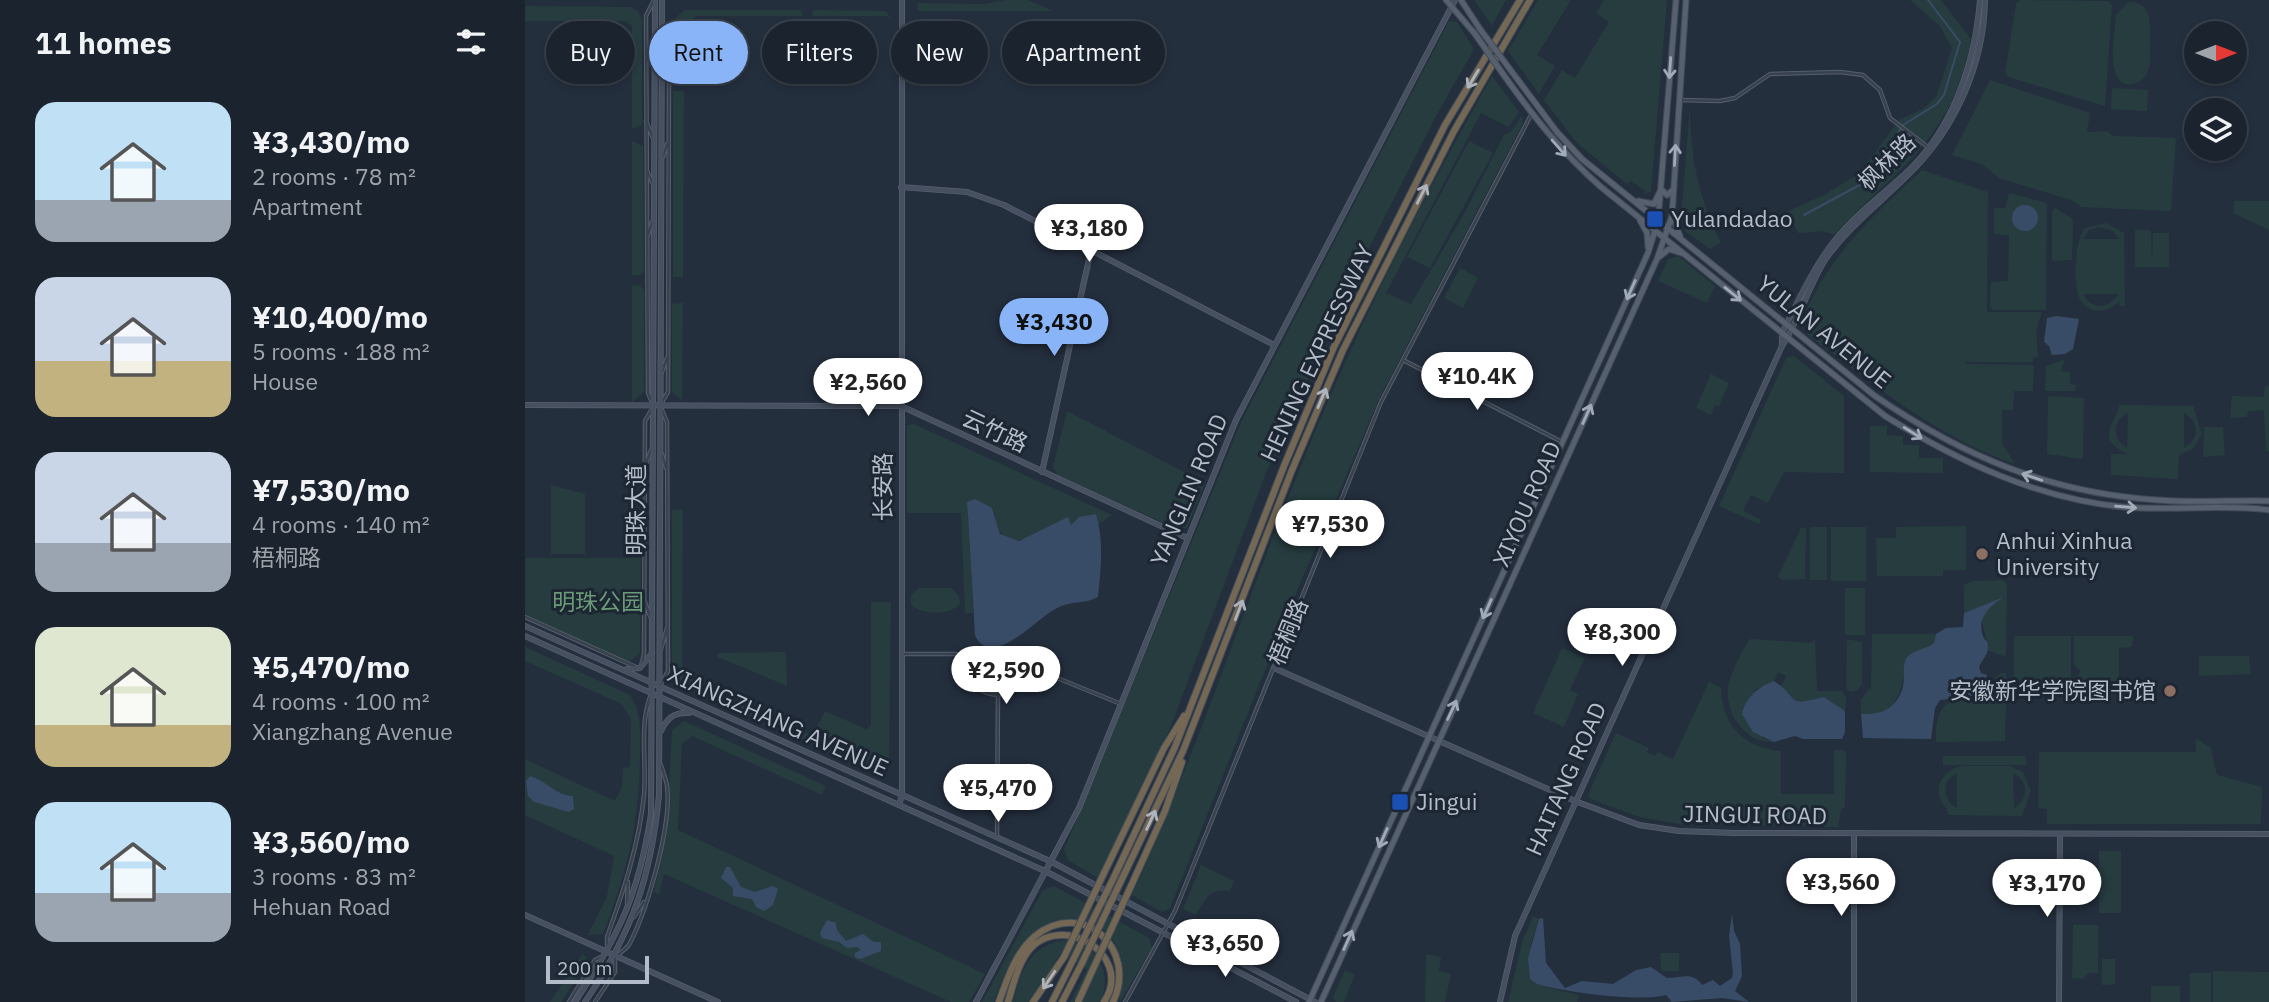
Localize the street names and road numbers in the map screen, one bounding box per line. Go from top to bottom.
street label: 枫林路 [1851,127,1922,196]
street label: HENING EXPRESSWAY [1253,239,1380,466]
street label: YULAN AVENUE [1751,268,1898,395]
street label: 云竹路 [958,402,1033,458]
street label: YANGLIN ROAD [1143,409,1234,570]
street label: XIYOU ROAD [1485,436,1567,571]
street label: 长安路 [867,453,897,522]
street label: 明珠大道 [620,464,650,556]
street label: 梧桐路 [1260,594,1314,669]
street label: XIANGZHANG AVENUE [663,658,894,782]
street label: HAITANG ROAD [1518,697,1612,860]
street label: JINGUI ROAD [1683,798,1827,830]

